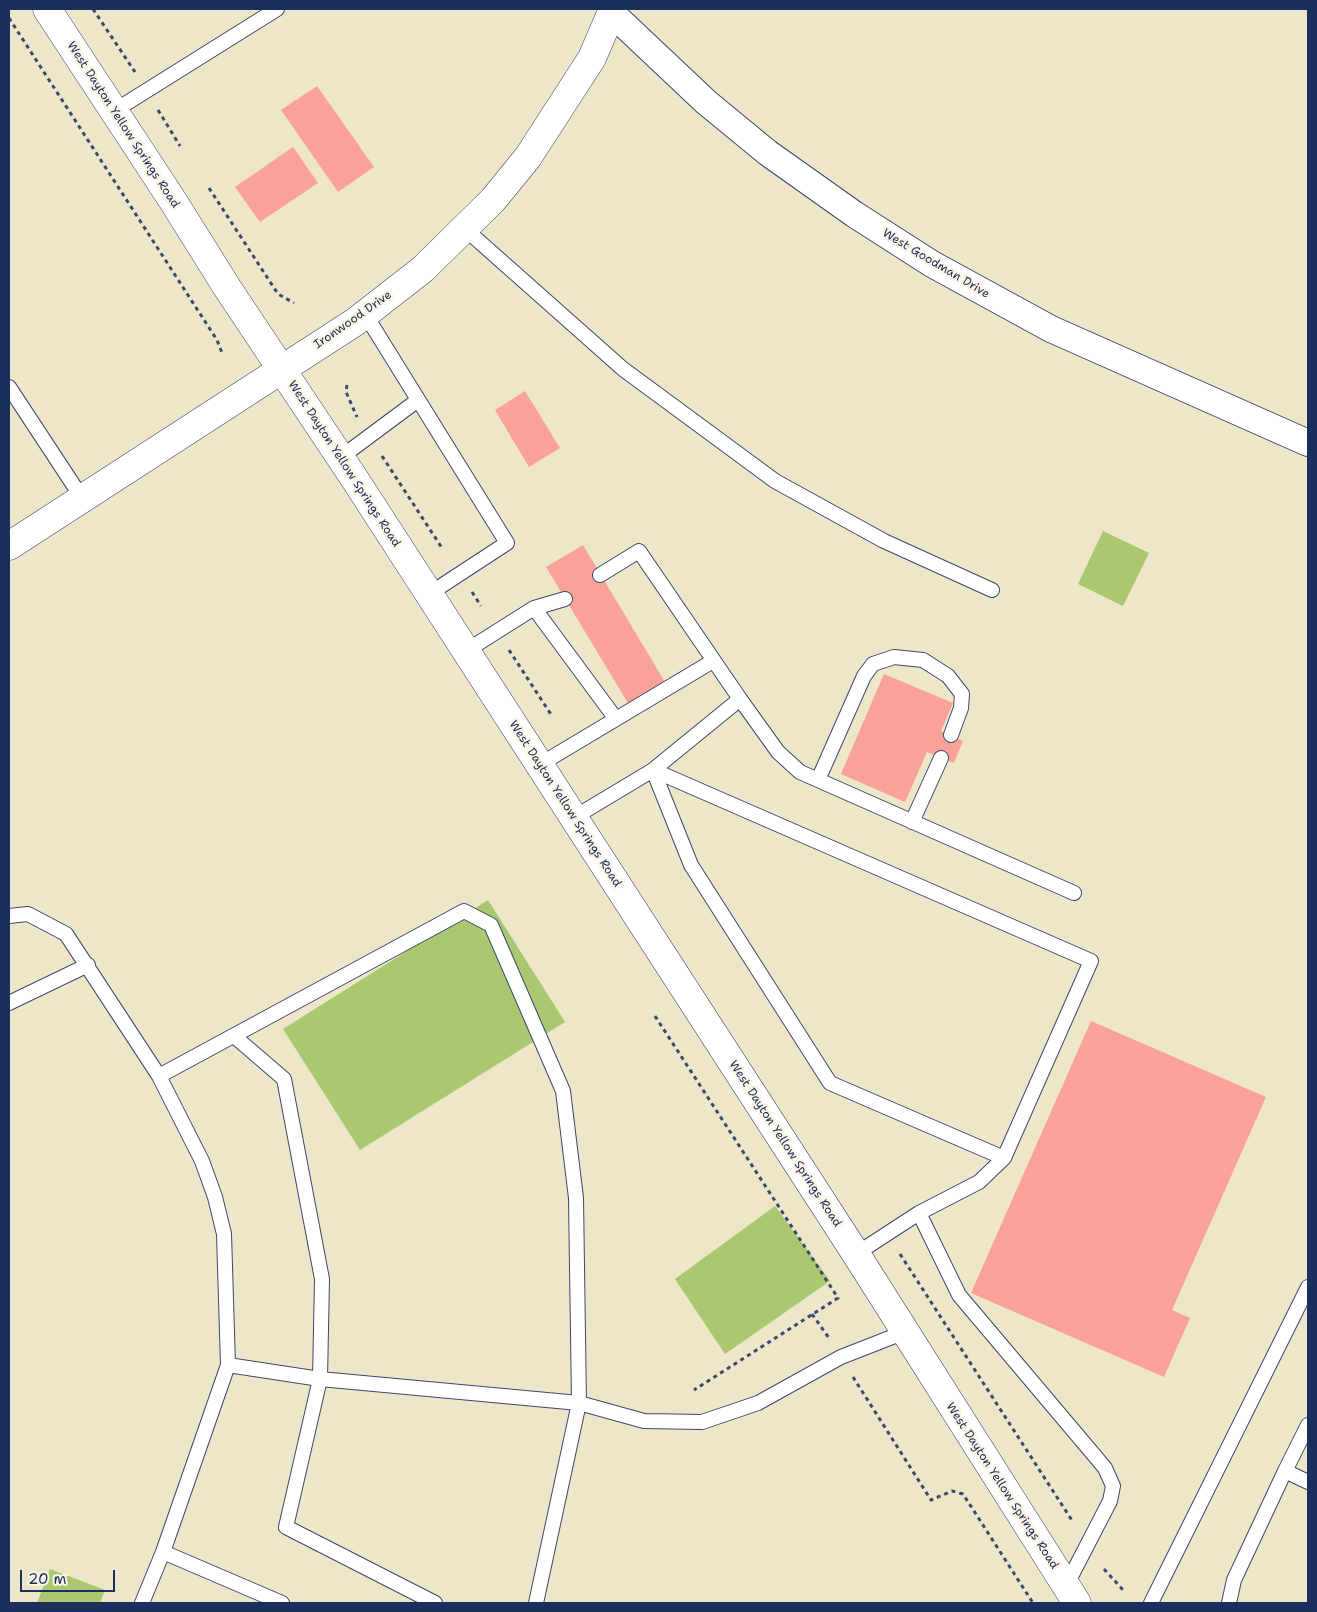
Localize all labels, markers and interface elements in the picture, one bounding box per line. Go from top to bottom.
street label: West Dayton Yellow Springs Road [64,39,182,211]
street label: West Goodman Drive [880,226,992,302]
street label: Ironwood Drive [311,288,395,352]
street label: West Dayton Yellow Springs Road [285,378,403,550]
street label: West Dayton Yellow Springs Road [506,718,624,890]
street label: West Dayton Yellow Springs Road [726,1058,844,1230]
street label: West Dayton Yellow Springs Road [943,1400,1061,1572]
scale bar [22,1560,118,1592]
text: 20 m [28,1569,67,1589]

